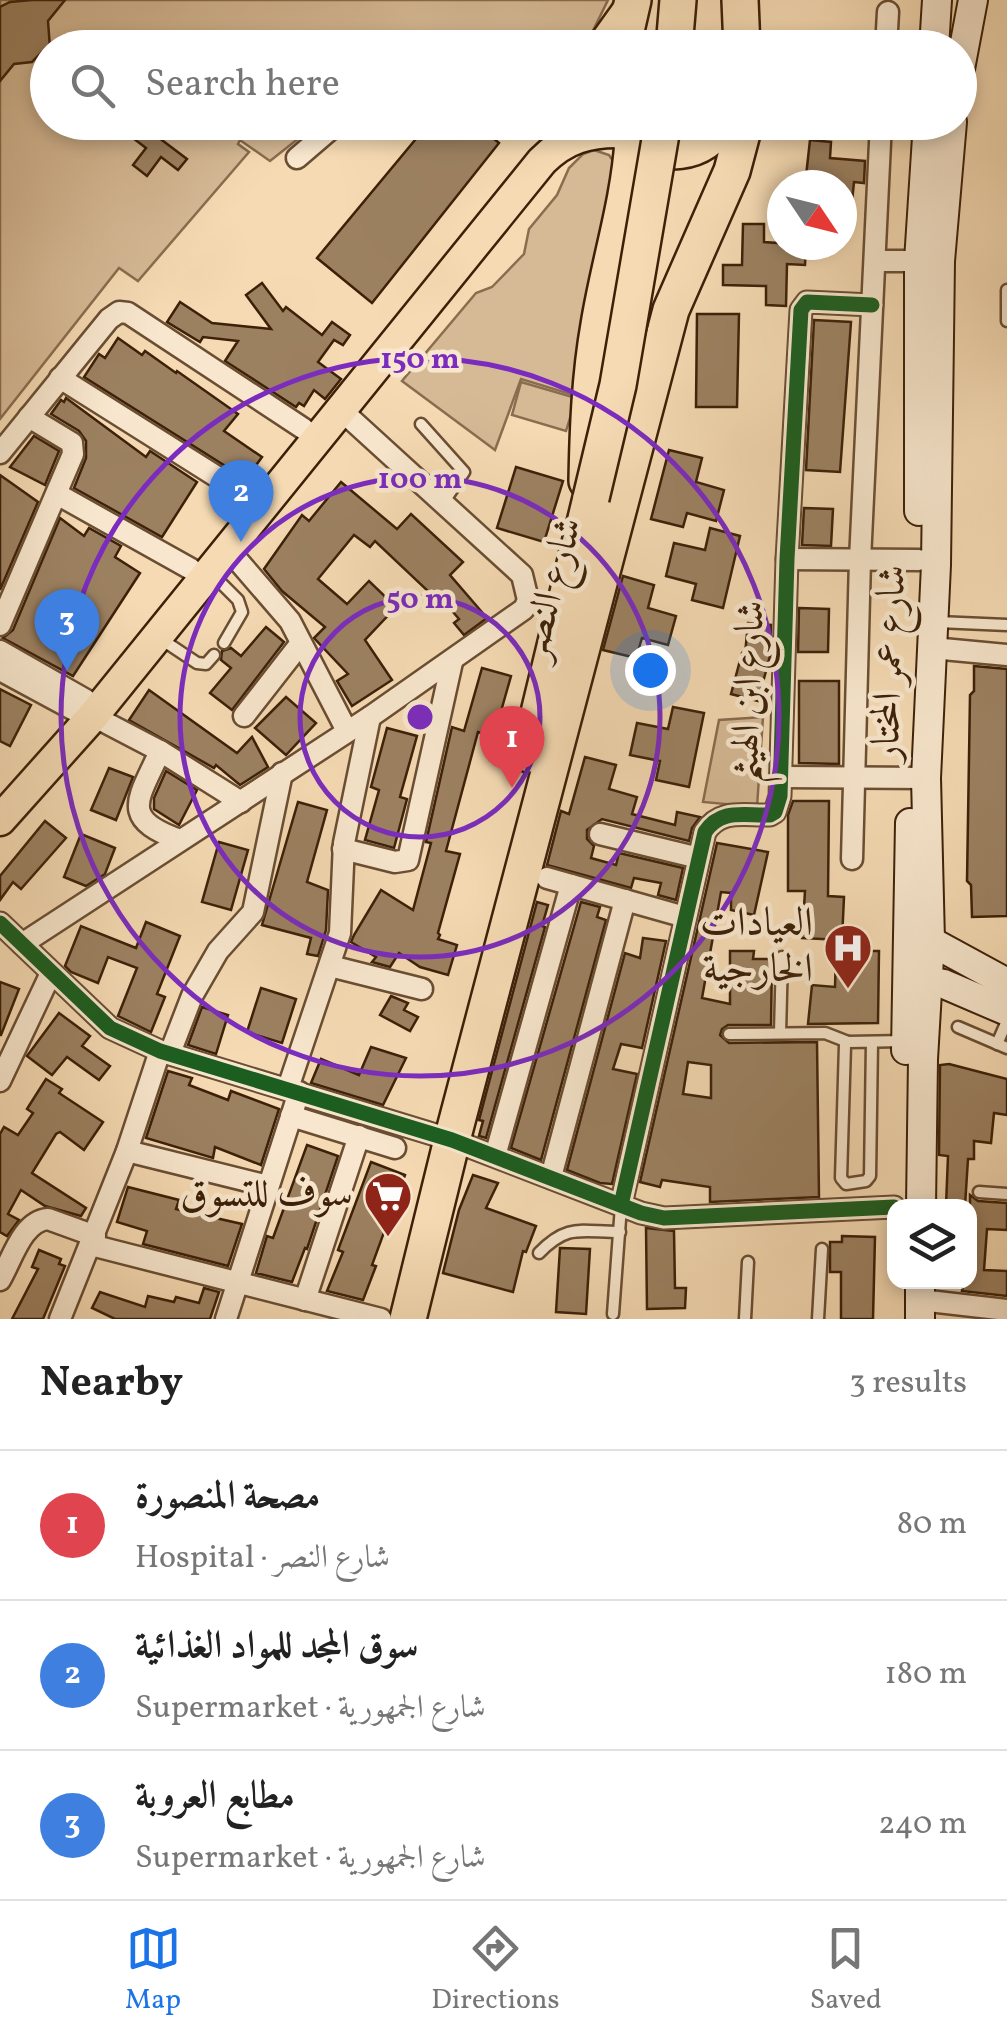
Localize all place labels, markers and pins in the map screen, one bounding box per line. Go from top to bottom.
pin: 2 [208,460,274,542]
pin: 3 [34,588,100,671]
centre of rings [402,699,438,735]
pin: 1 [480,706,544,788]
place label: العيادات الخارجية [700,897,813,999]
hospital icon: العيادات الخارجية [822,922,874,990]
place label: سوف للتسوق [180,1168,353,1224]
supermarket icon: سوف للتسوق [362,1170,414,1238]

